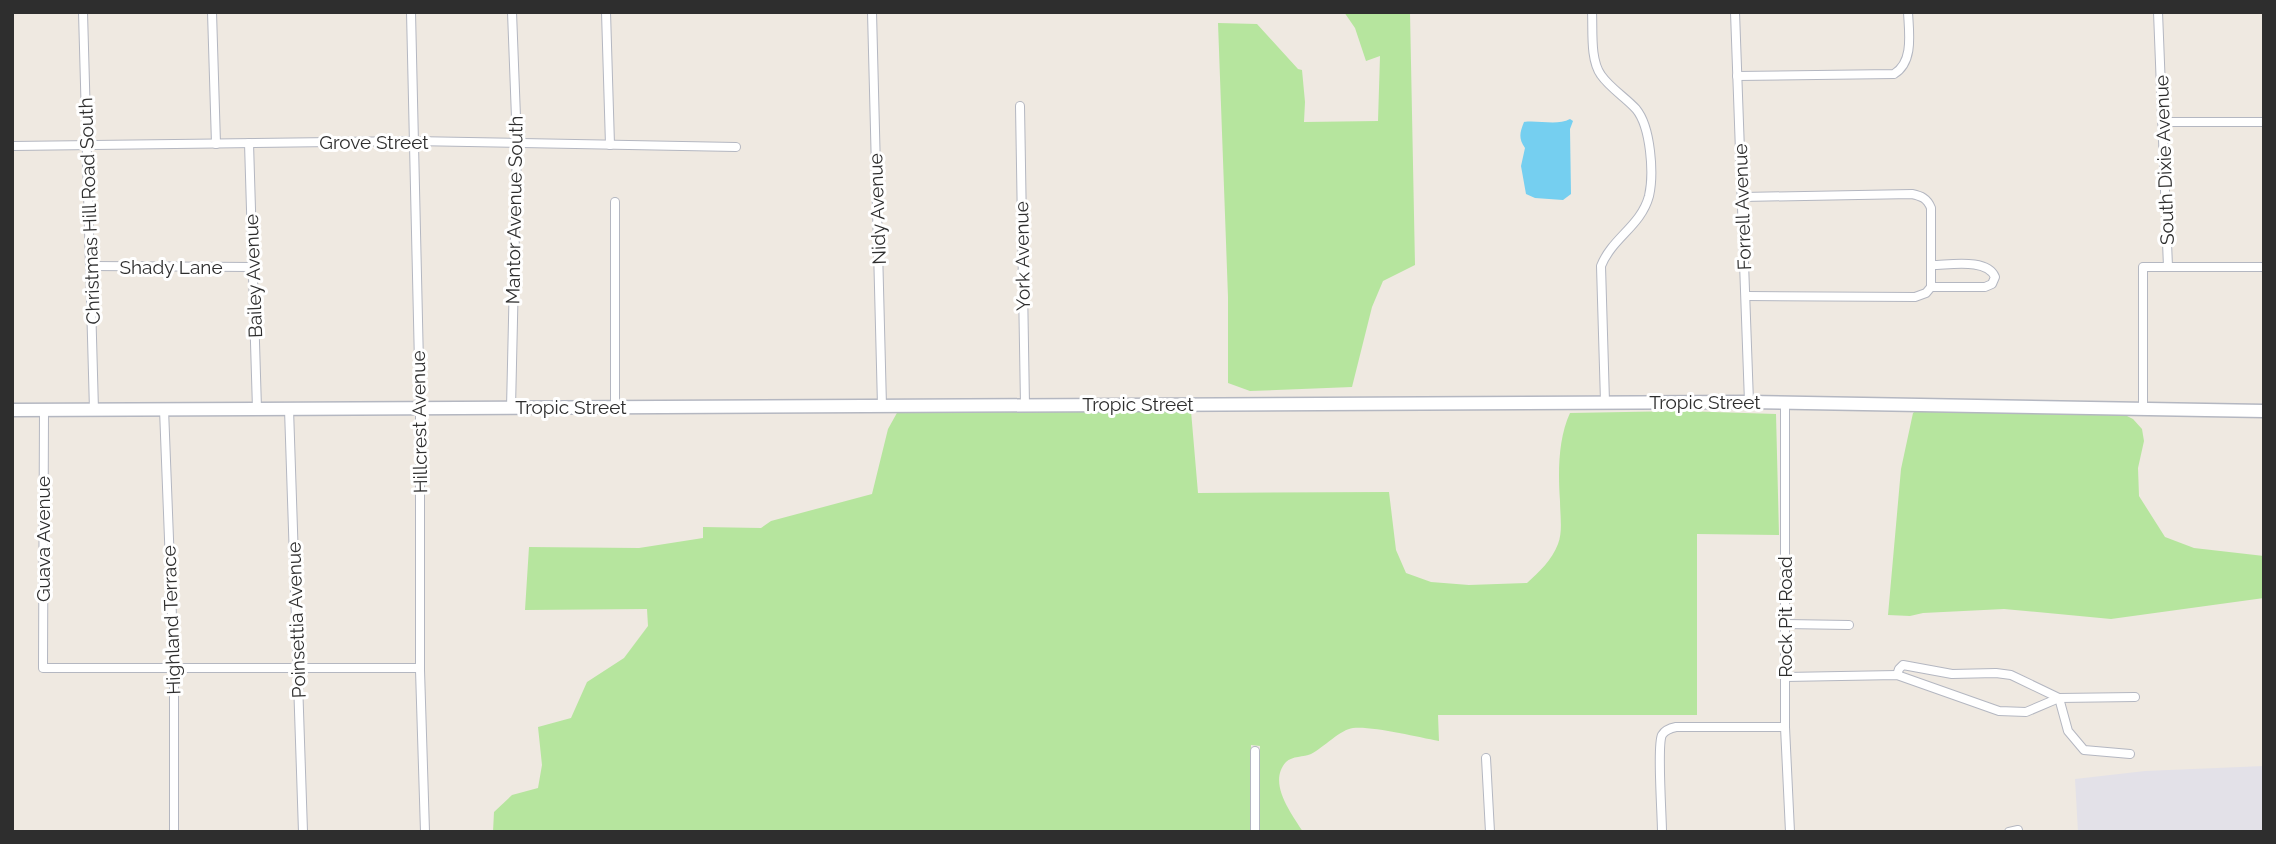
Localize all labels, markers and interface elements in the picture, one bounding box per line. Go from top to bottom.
street label: South Dixie Avenue [2150,75,2178,245]
street label: Christmas Hill Road South [74,97,104,325]
street label: Mantor Avenue South [501,115,527,305]
street label: Grove Street [319,131,429,153]
street label: Forrell Avenue [1729,143,1755,271]
street label: Nidy Avenue [864,153,890,265]
street label: York Avenue [1010,201,1034,311]
street label: Bailey Avenue [240,214,266,338]
street label: Shady Lane [119,256,223,278]
street label: Hillcrest Avenue [407,350,431,494]
street label: Tropic Street [1649,391,1761,413]
street label: Tropic Street [1082,393,1194,415]
street label: Tropic Street [515,396,627,418]
street label: Guava Avenue [32,476,54,602]
street label: Poinsettia Avenue [282,541,310,699]
street label: Highland Terrace [157,545,185,695]
street label: Rock Pit Road [1774,556,1796,678]

